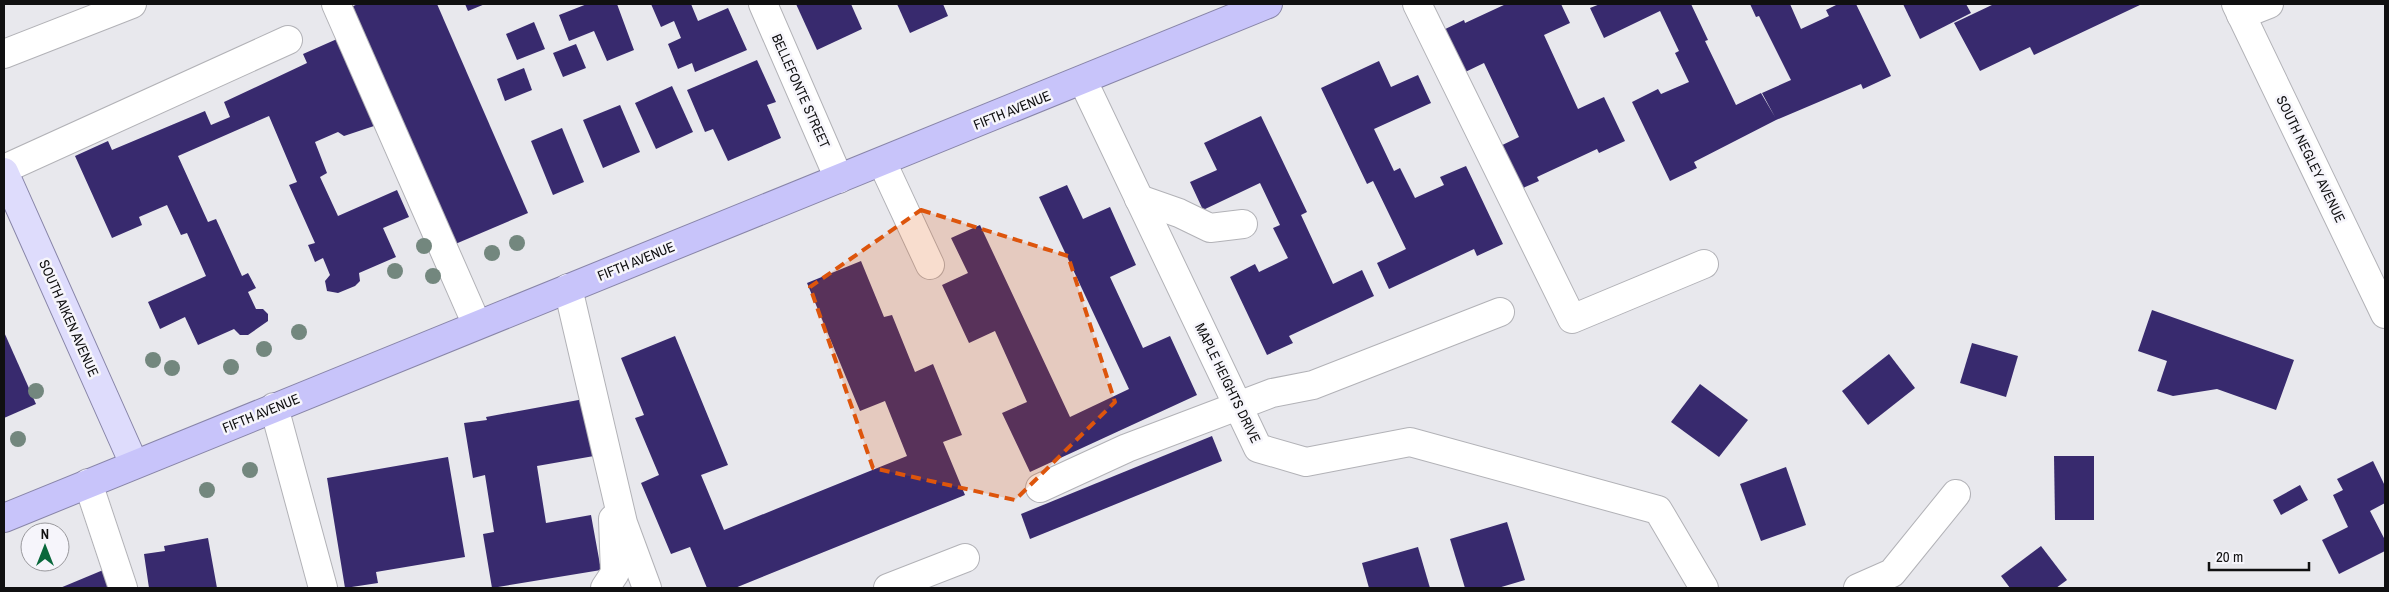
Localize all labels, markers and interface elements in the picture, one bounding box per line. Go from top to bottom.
street label: BELLEFONTE STREET [768,31,834,151]
street label: FIFTH AVENUE [971,86,1053,134]
street label: SOUTH NEGLEY AVENUE [2273,93,2349,225]
street label: FIFTH AVENUE [595,237,677,285]
street label: SOUTH AIKEN AVENUE [35,257,103,379]
street label: MAPLE HEIGHTS DRIVE [1191,320,1265,446]
street label: FIFTH AVENUE [220,389,302,437]
north arrow [20,522,70,572]
text: N [41,525,49,543]
scale bar [2209,540,2309,572]
text: 20 m [2216,546,2243,567]

